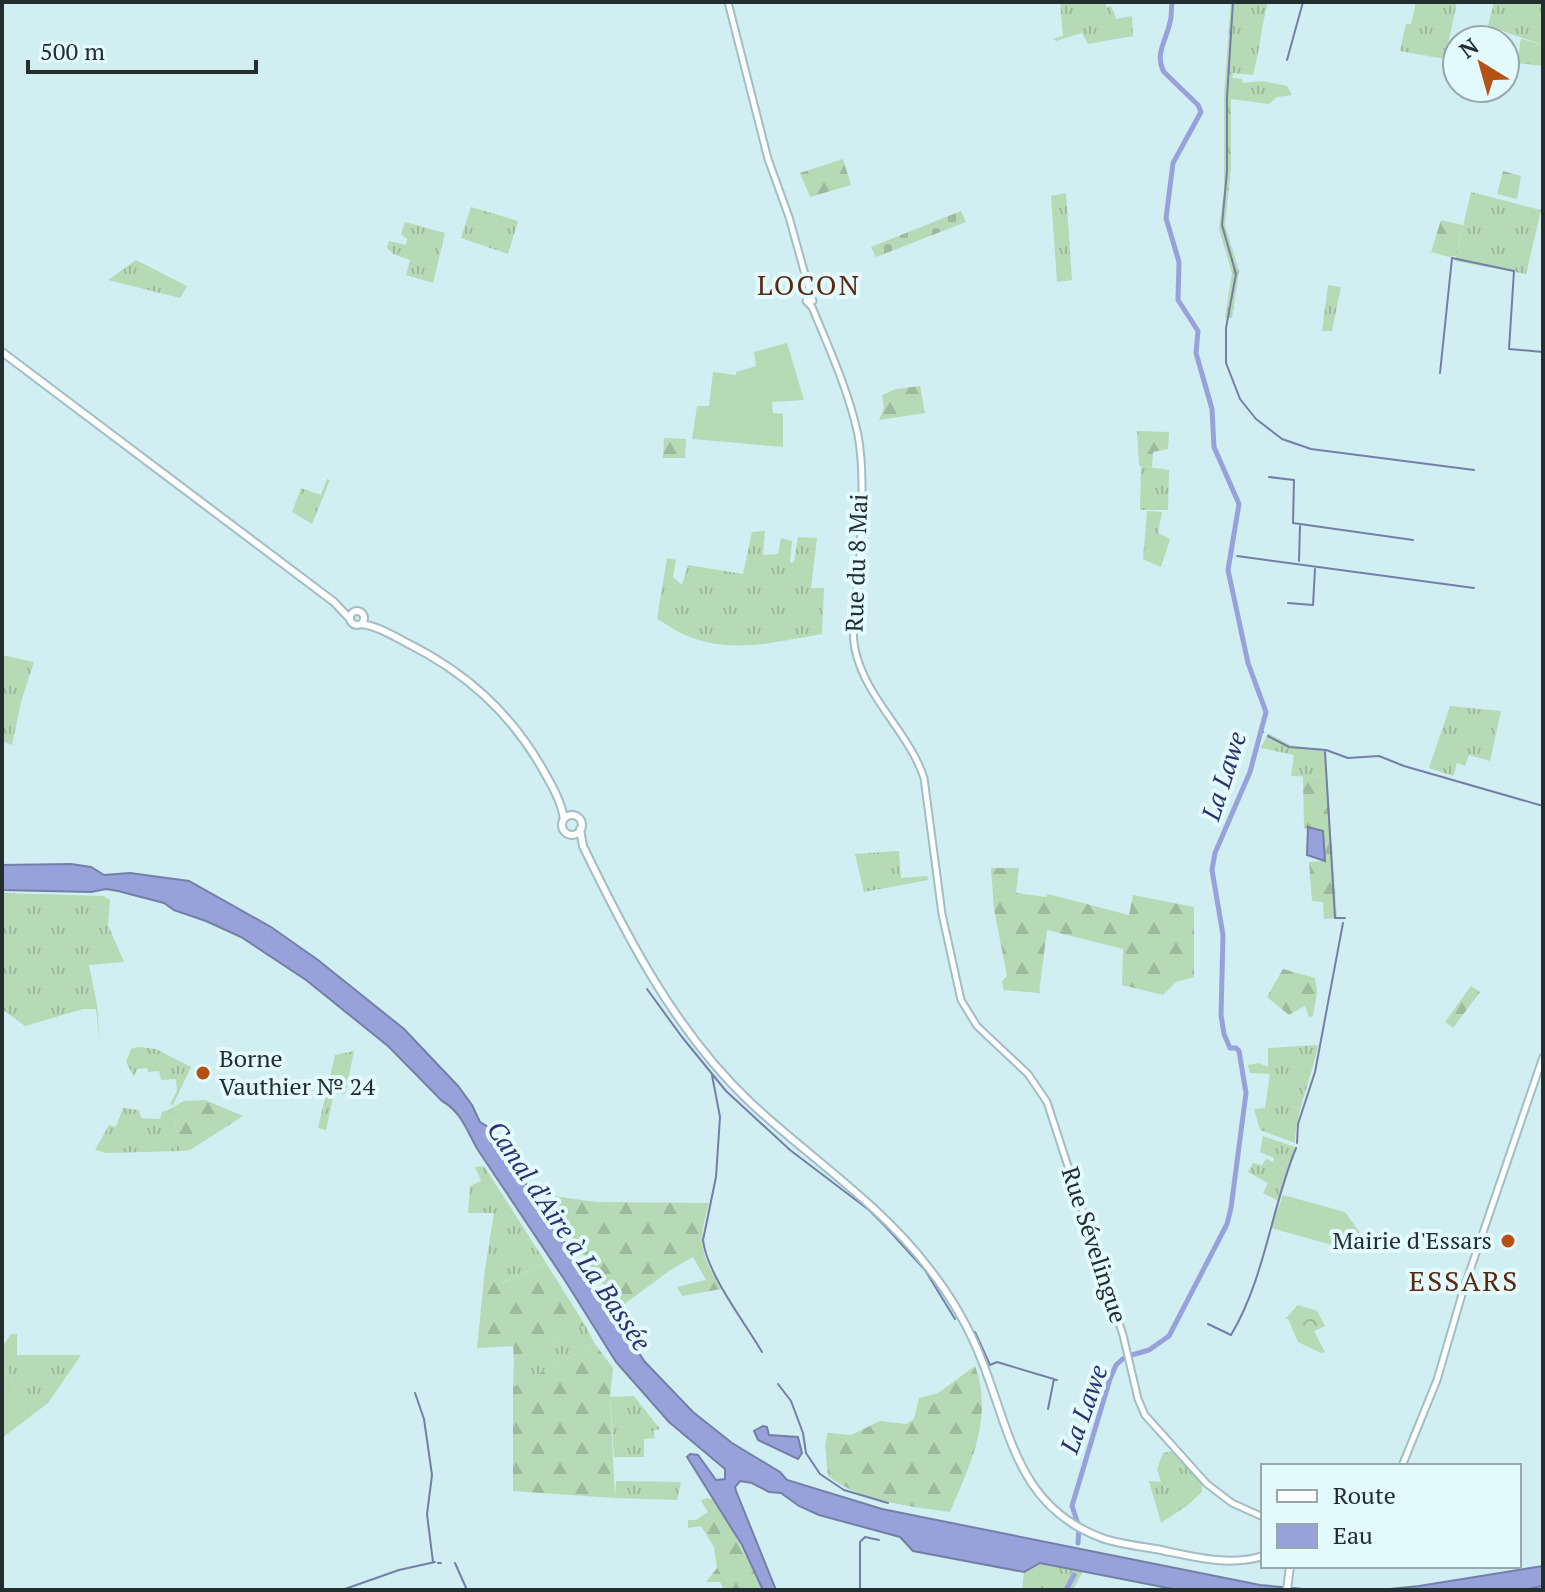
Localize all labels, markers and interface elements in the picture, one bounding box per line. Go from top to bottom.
scale bar [28,24,256,74]
north arrow [1441,24,1521,104]
text: N [1453,31,1484,64]
text: 500 m [40,35,105,67]
district label: LOCON [757,266,861,303]
street label: Rue du 8 Mai [838,493,874,633]
water label: La Lawe [1192,727,1253,825]
place label: Borne Vauthier № 24 [219,1042,375,1102]
marker: Borne Vauthier № 24 [194,1064,212,1082]
water label: Canal d'Aire à La Bassée [480,1114,660,1357]
street label: Rue Sévelingue [1055,1162,1135,1327]
place label: Mairie d'Essars [1332,1224,1492,1256]
marker: Mairie d'Essars [1499,1232,1517,1250]
district label: ESSARS [1409,1262,1519,1299]
water label: La Lawe [1051,1360,1115,1458]
legend [1261,1464,1521,1568]
text: Route [1333,1479,1396,1511]
text: Eau [1333,1519,1373,1551]

